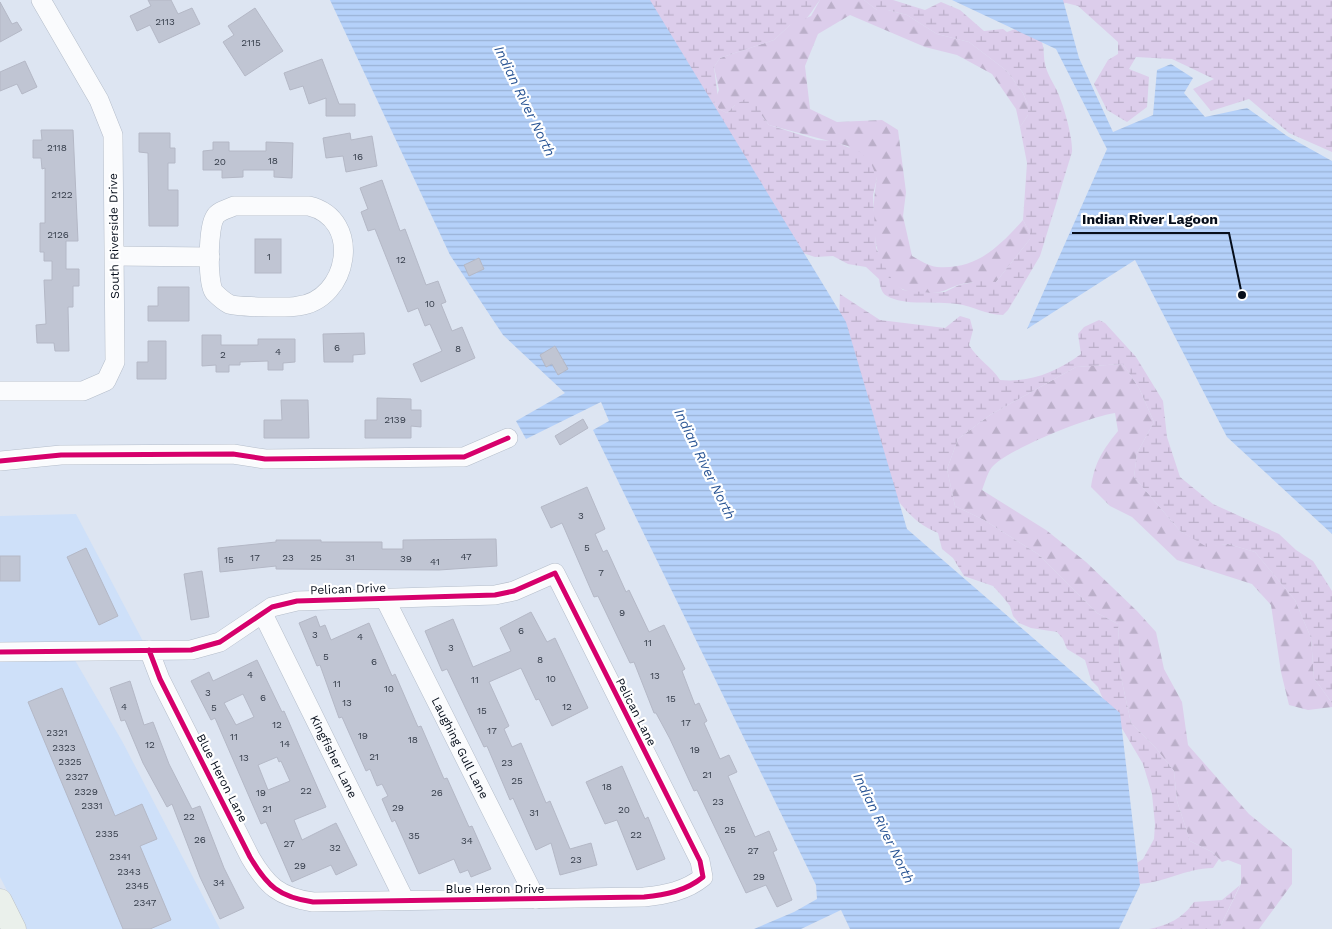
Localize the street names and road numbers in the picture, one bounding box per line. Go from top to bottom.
street label: South Riverside Drive [106,173,122,299]
street label: Pelican Drive [310,581,386,597]
street label: Pelican Lane [613,676,659,748]
street label: Laughing Gull Lane [429,695,491,801]
street label: Kingfisher Lane [307,713,360,800]
street label: Blue Heron Lane [194,731,250,825]
street label: Blue Heron Drive [446,882,544,896]

